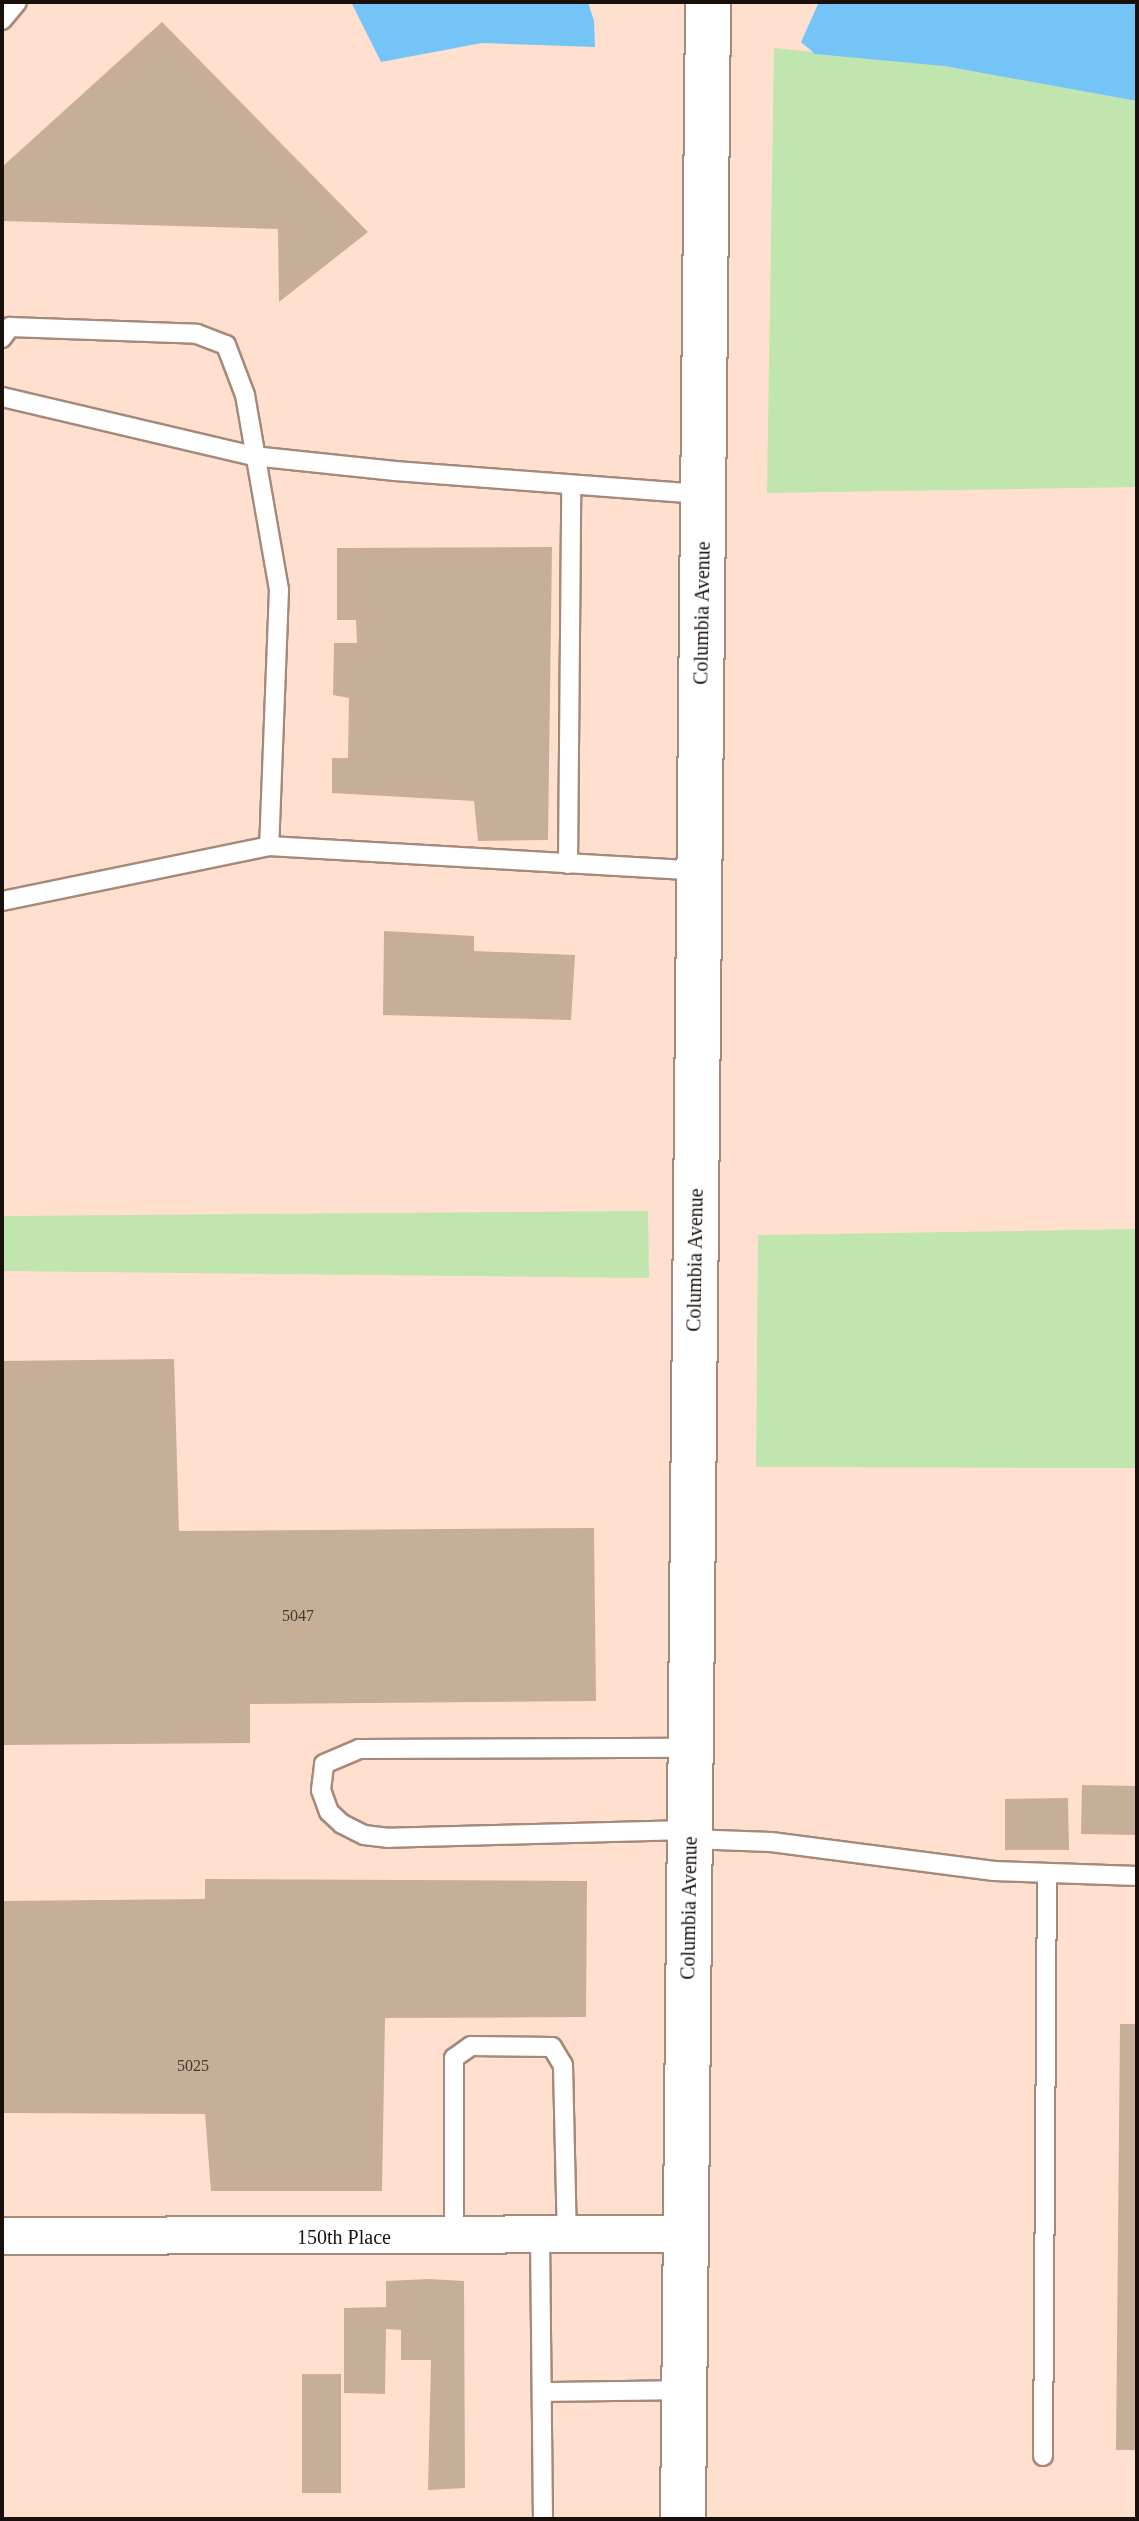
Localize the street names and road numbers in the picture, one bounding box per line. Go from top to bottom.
street label: Columbia Avenue [689,541,715,685]
street label: Columbia Avenue [682,1188,708,1332]
street label: Columbia Avenue [676,1836,702,1980]
street label: 150th Place [297,2225,391,2249]

